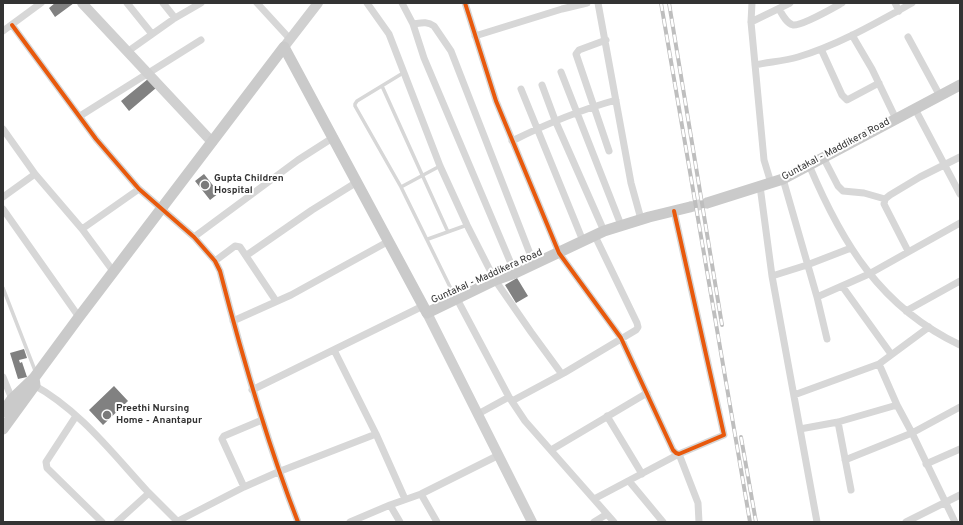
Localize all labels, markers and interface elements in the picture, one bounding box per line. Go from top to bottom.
street label: Guntakal - Maddikera Road [780,116,892,184]
place label: Gupta Children Hospital [214,173,284,196]
marker: Gupta Children Hospital [199,179,211,191]
street label: Guntakal - Maddikera Road [430,247,544,307]
place label: Preethi Nursing Home - Anantapur [116,403,202,426]
marker: Preethi Nursing Home - Anantapur [101,409,113,421]

